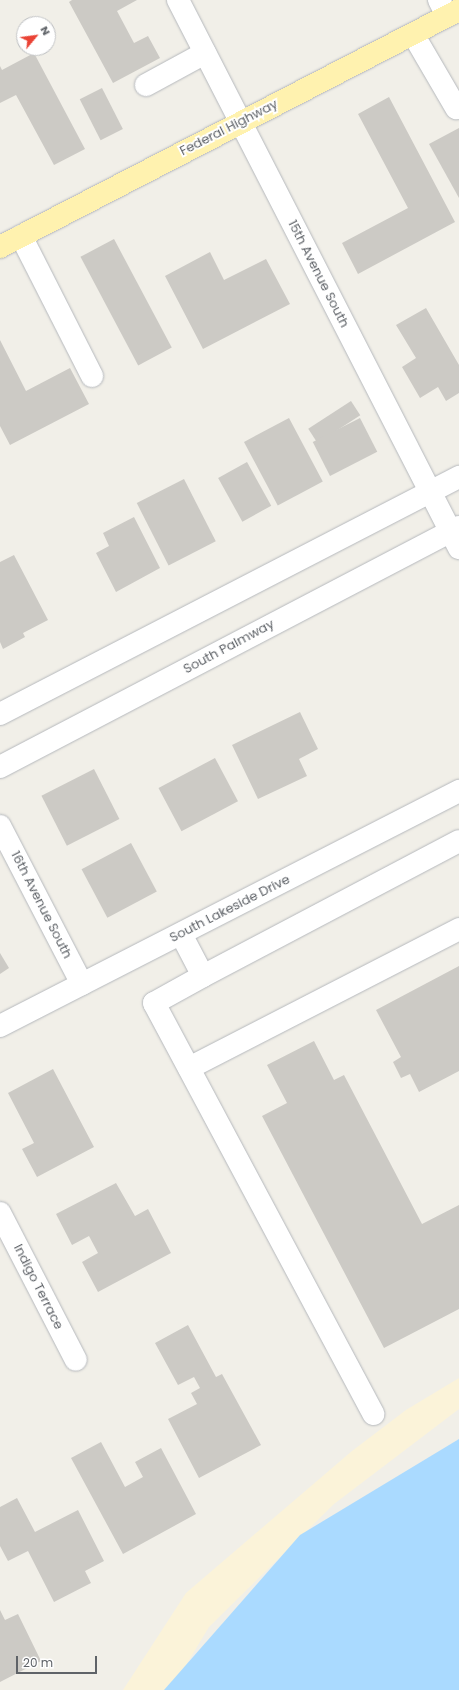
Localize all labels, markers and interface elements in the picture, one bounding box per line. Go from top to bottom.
north arrow [16,16,56,56]
text: N [37,23,55,38]
street label: Federal Highway [177,97,281,159]
street label: 15th Avenue South [284,218,352,330]
street label: South Palmway [181,617,277,677]
street label: 16th Avenue South [7,849,75,961]
street label: South Lakeside Drive [167,872,293,946]
street label: Indigo Terrace [10,1242,66,1332]
scale bar [18,1648,99,1674]
text: 20 m [23,1654,53,1671]

